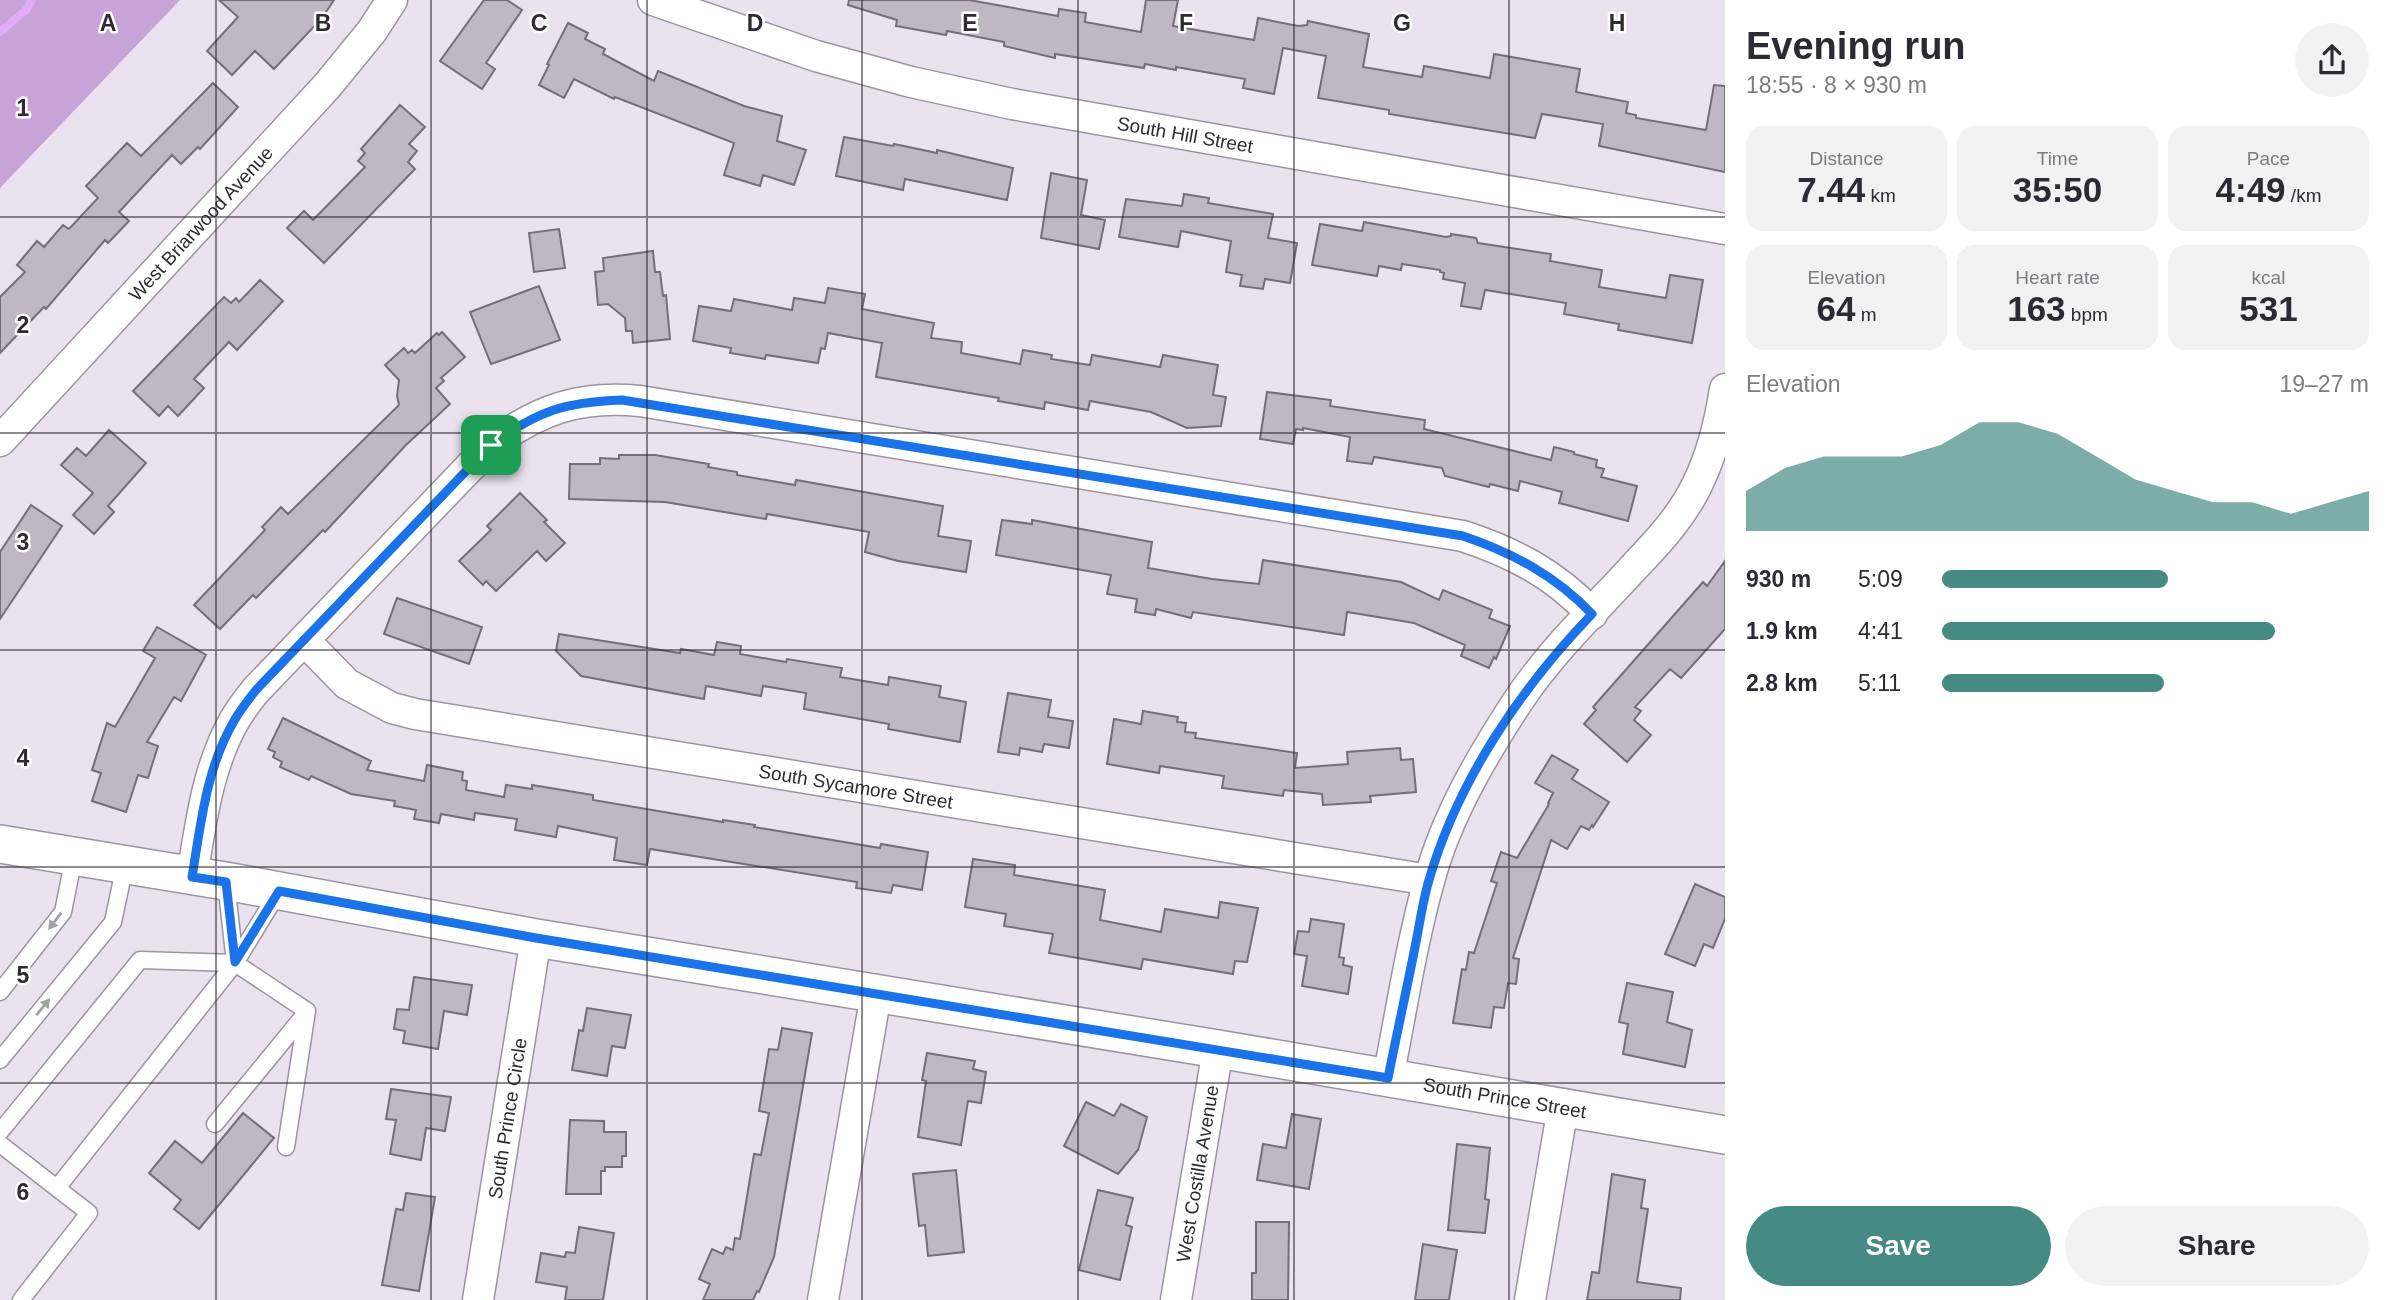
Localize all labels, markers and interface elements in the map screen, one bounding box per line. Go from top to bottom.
text: A [100,10,116,36]
text: B [315,10,331,36]
text: C [531,10,547,36]
text: D [747,10,763,36]
text: E [962,10,978,36]
text: F [1179,10,1193,36]
text: G [1393,10,1411,36]
text: H [1609,10,1625,36]
button: share [2295,23,2369,97]
text: Evening run [1746,25,1966,67]
text: 18:55 · 8 × 930 m [1746,72,1927,98]
text: 1 [17,95,30,121]
street label: South Hill Street [1116,112,1255,157]
street label: West Briarwood Avenue [124,142,277,305]
text: Distance [1810,148,1883,169]
text: Time [2037,148,2078,169]
text: Pace [2247,148,2290,169]
text: 7.44 [1797,170,1865,209]
text: 35:50 [2013,170,2102,209]
text: 4:49 [2216,170,2286,209]
text: km [1865,185,1896,206]
text: /km [2286,185,2321,206]
text: Elevation [1807,267,1886,288]
text: Heart rate [2015,267,2100,288]
text: kcal [2252,267,2285,288]
text: 64 [1816,289,1855,328]
text: 163 [2007,289,2066,328]
text: 531 [2239,289,2298,328]
text: m [1855,304,1877,325]
text: bpm [2066,304,2108,325]
text: 2 [17,312,29,338]
text: Elevation [1746,371,1841,397]
text: 19–27 m [2279,371,2369,397]
pin [461,415,521,475]
icon: arrive [472,426,510,464]
text: 3 [17,529,29,555]
text: 930 m [1746,566,1811,592]
text: 5:09 [1858,566,1903,592]
text: 1.9 km [1746,618,1818,644]
text: 4:41 [1858,618,1903,644]
text: 2.8 km [1746,670,1818,696]
text: 5:11 [1858,670,1901,696]
text: 4 [17,745,30,771]
street label: South Sycamore Street [757,760,955,813]
one-way arrow [48,912,63,930]
text: 5 [17,962,30,988]
one-way arrow [35,999,50,1016]
street label: South Prince Circle [484,1036,530,1200]
street label: South Prince Street [1422,1073,1588,1122]
street label: West Costilla Avenue [1172,1084,1222,1264]
text: 6 [17,1179,29,1205]
button: Save [1746,1206,2051,1286]
button: Share [2065,1206,2369,1286]

